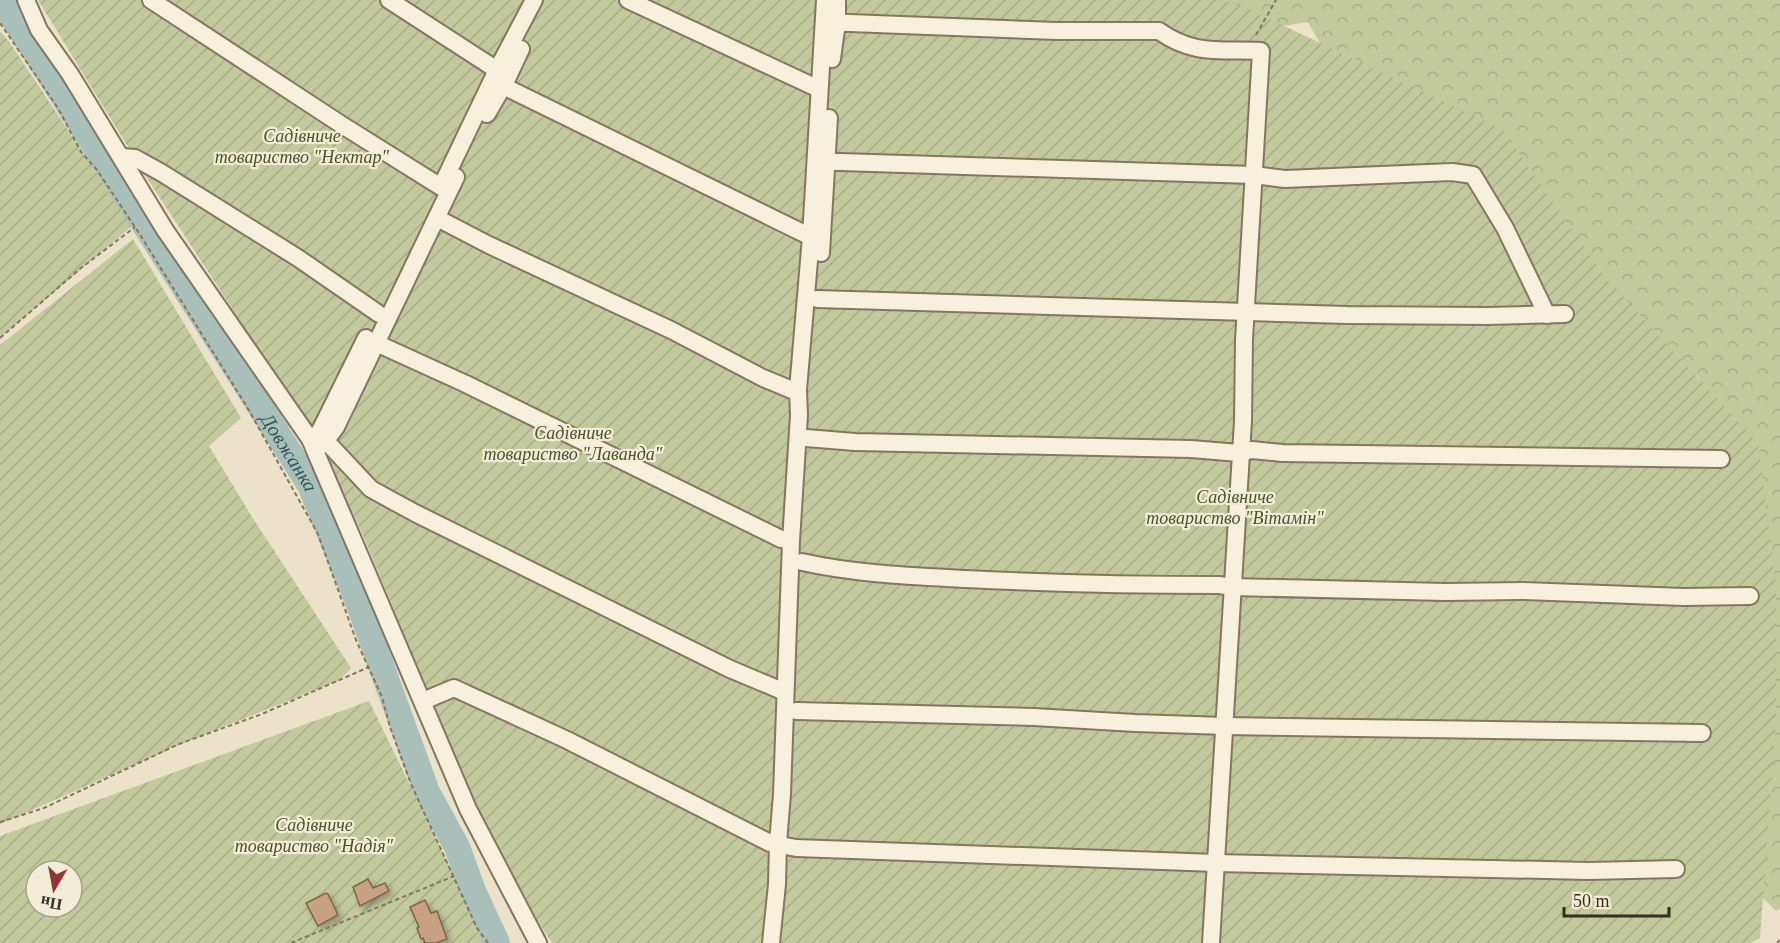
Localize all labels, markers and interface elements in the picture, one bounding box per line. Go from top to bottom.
park label: Садівниче товариство "Нектар" [215,126,390,167]
water label: Довжанка [254,408,322,494]
park label: Садівниче товариство "Лаванда" [484,423,663,464]
park label: Садівниче товариство "Вітамін" [1146,487,1324,528]
park label: Садівниче товариство "Надія" [235,815,394,856]
north arrow [24,859,84,919]
scale bar [1564,880,1669,918]
text: 50 m [1573,891,1610,911]
text: Пн [39,893,64,914]

